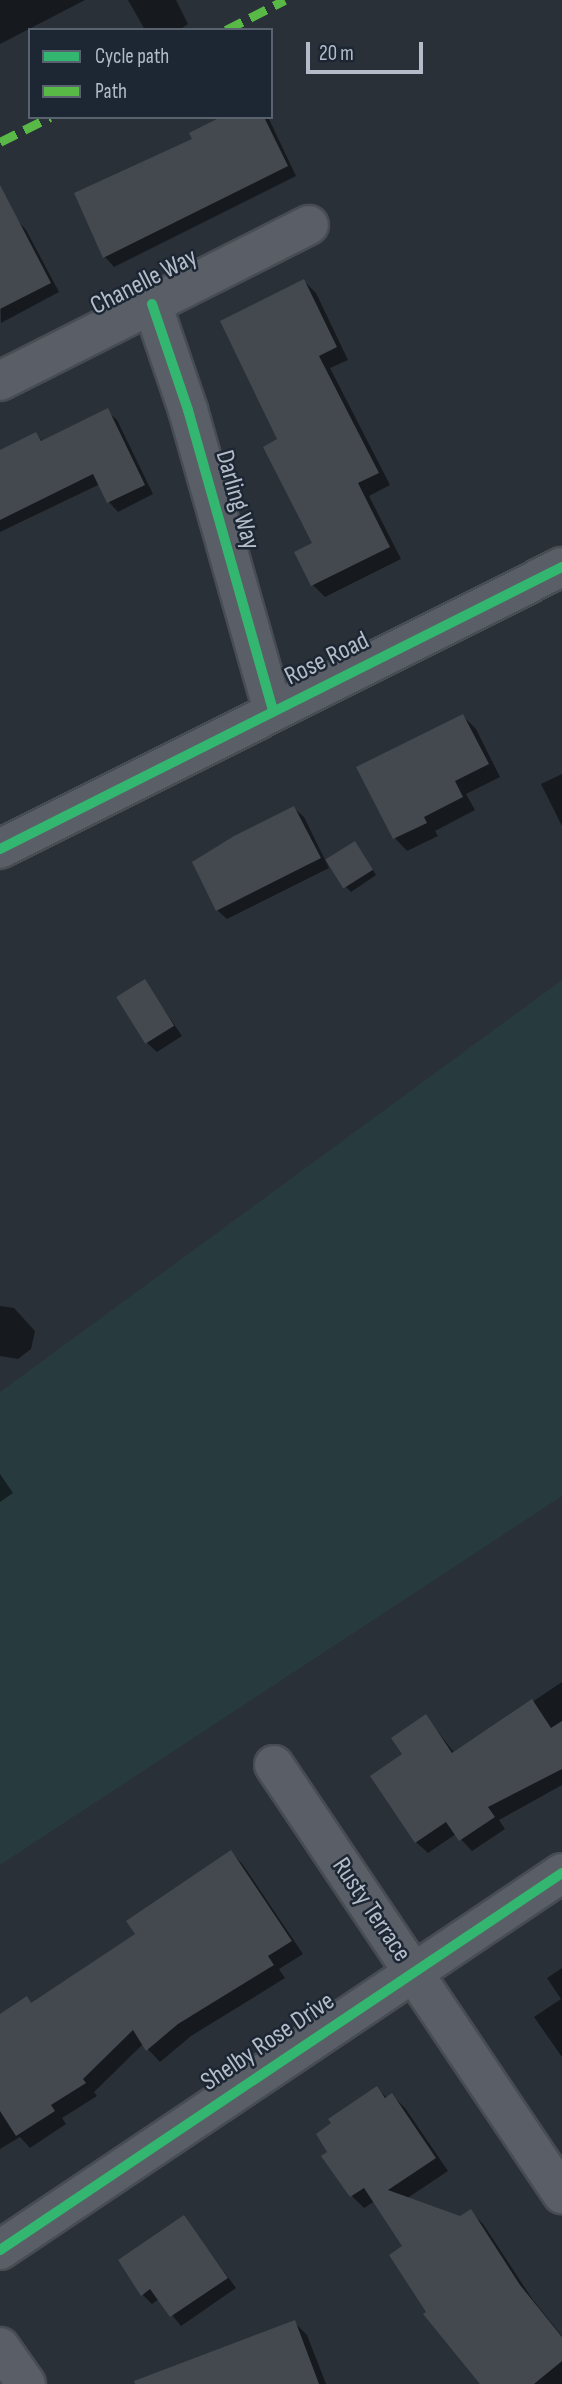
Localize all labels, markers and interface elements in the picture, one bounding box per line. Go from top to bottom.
legend [28,28,273,119]
scale bar [310,28,427,72]
text: 20 m [319,41,354,66]
text: Cycle path [95,44,169,69]
text: Path [95,79,127,104]
street label: Chanelle Way [85,242,203,322]
street label: Darling Way [208,447,266,553]
street label: Rose Road [280,625,374,693]
street label: Rusty Terrace [325,1852,417,1968]
street label: Shelby Rose Drive [195,1986,341,2098]

